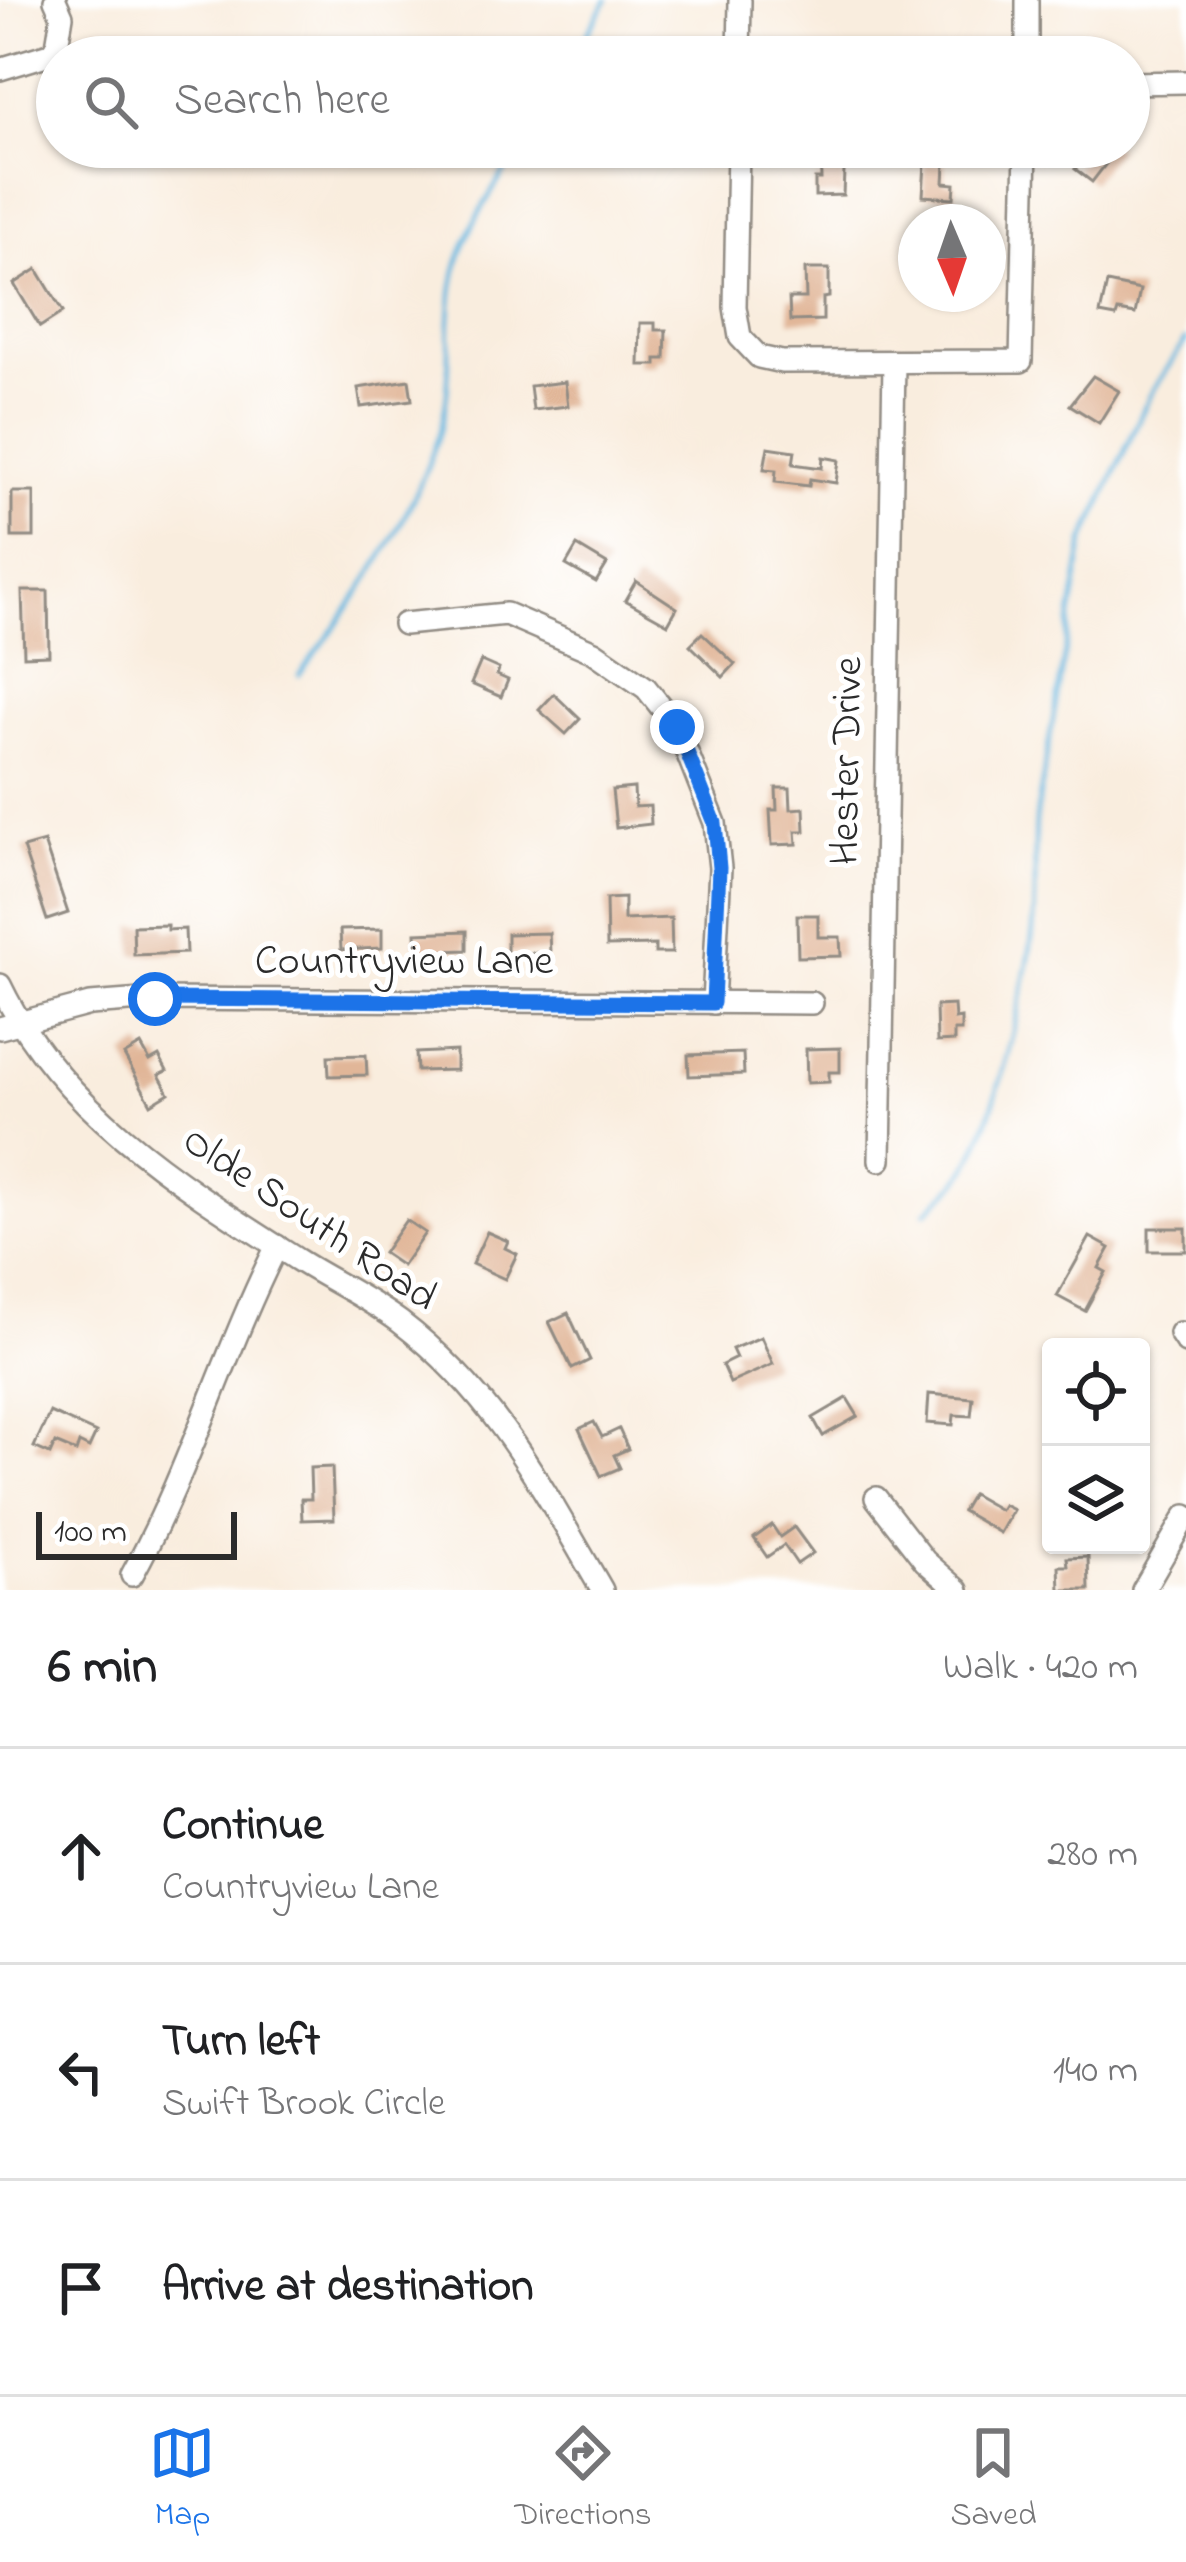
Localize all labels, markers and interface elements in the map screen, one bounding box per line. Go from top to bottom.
search box [36,36,1150,168]
icon: search [78,69,144,135]
text: Search here [174,69,390,135]
north arrow [898,204,1006,312]
street label: Hester Drive [816,656,880,866]
route end [650,700,704,754]
street label: Countryview Lane [255,932,553,993]
route start [128,972,182,1026]
street label: Olde South Road [169,1112,449,1328]
map controls [1042,1338,1150,1554]
button: locate [1042,1338,1150,1446]
button: layers [1042,1446,1150,1554]
scale bar [36,1506,237,1559]
text: 100 m [54,1509,127,1557]
text: 6 min [48,1631,157,1706]
text: Walk · 420 m [943,1640,1138,1697]
text: Continue [162,1794,323,1860]
icon: ahead [48,1823,114,1889]
text: 280 m [1047,1827,1138,1884]
text: Countryview Lane [162,1860,439,1917]
text: Turn left [162,2010,320,2076]
icon: left [48,2039,114,2105]
text: 140 m [1053,2043,1138,2100]
text: Swift Brook Circle [162,2076,445,2133]
icon: arrive [48,2255,114,2321]
text: Arrive at destination [162,2255,533,2321]
tab: Map [149,2420,215,2540]
tab: Directions [514,2420,652,2540]
tab: Saved [950,2420,1037,2540]

